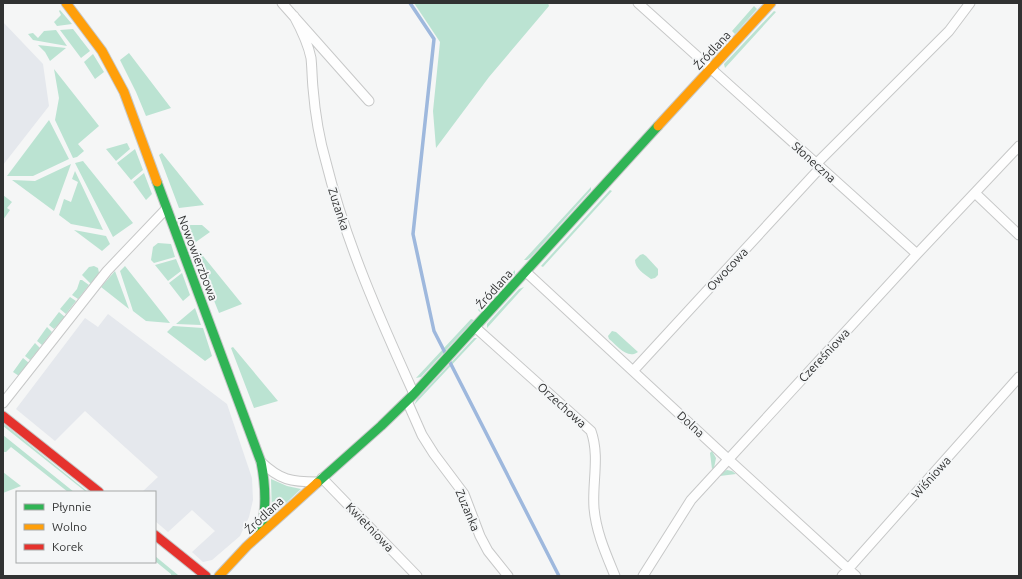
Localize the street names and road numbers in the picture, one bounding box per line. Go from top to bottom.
street label: Źródlana [691,28,733,72]
street label: Słoneczna [790,139,838,185]
street label: Zuzanka [326,186,352,232]
street label: Nowowierzbowa [176,214,220,302]
street label: Owocowa [704,245,750,293]
street label: Źródlana [473,267,515,311]
street label: Czereśniowa [796,326,852,384]
street label: Orzechowa [535,380,589,430]
street label: Dolna [675,408,707,440]
street label: Wiśniowa [909,453,953,501]
street label: Zuzanka [453,487,483,533]
street label: Źródlana [242,494,286,536]
street label: Kwietniowa [344,500,396,554]

